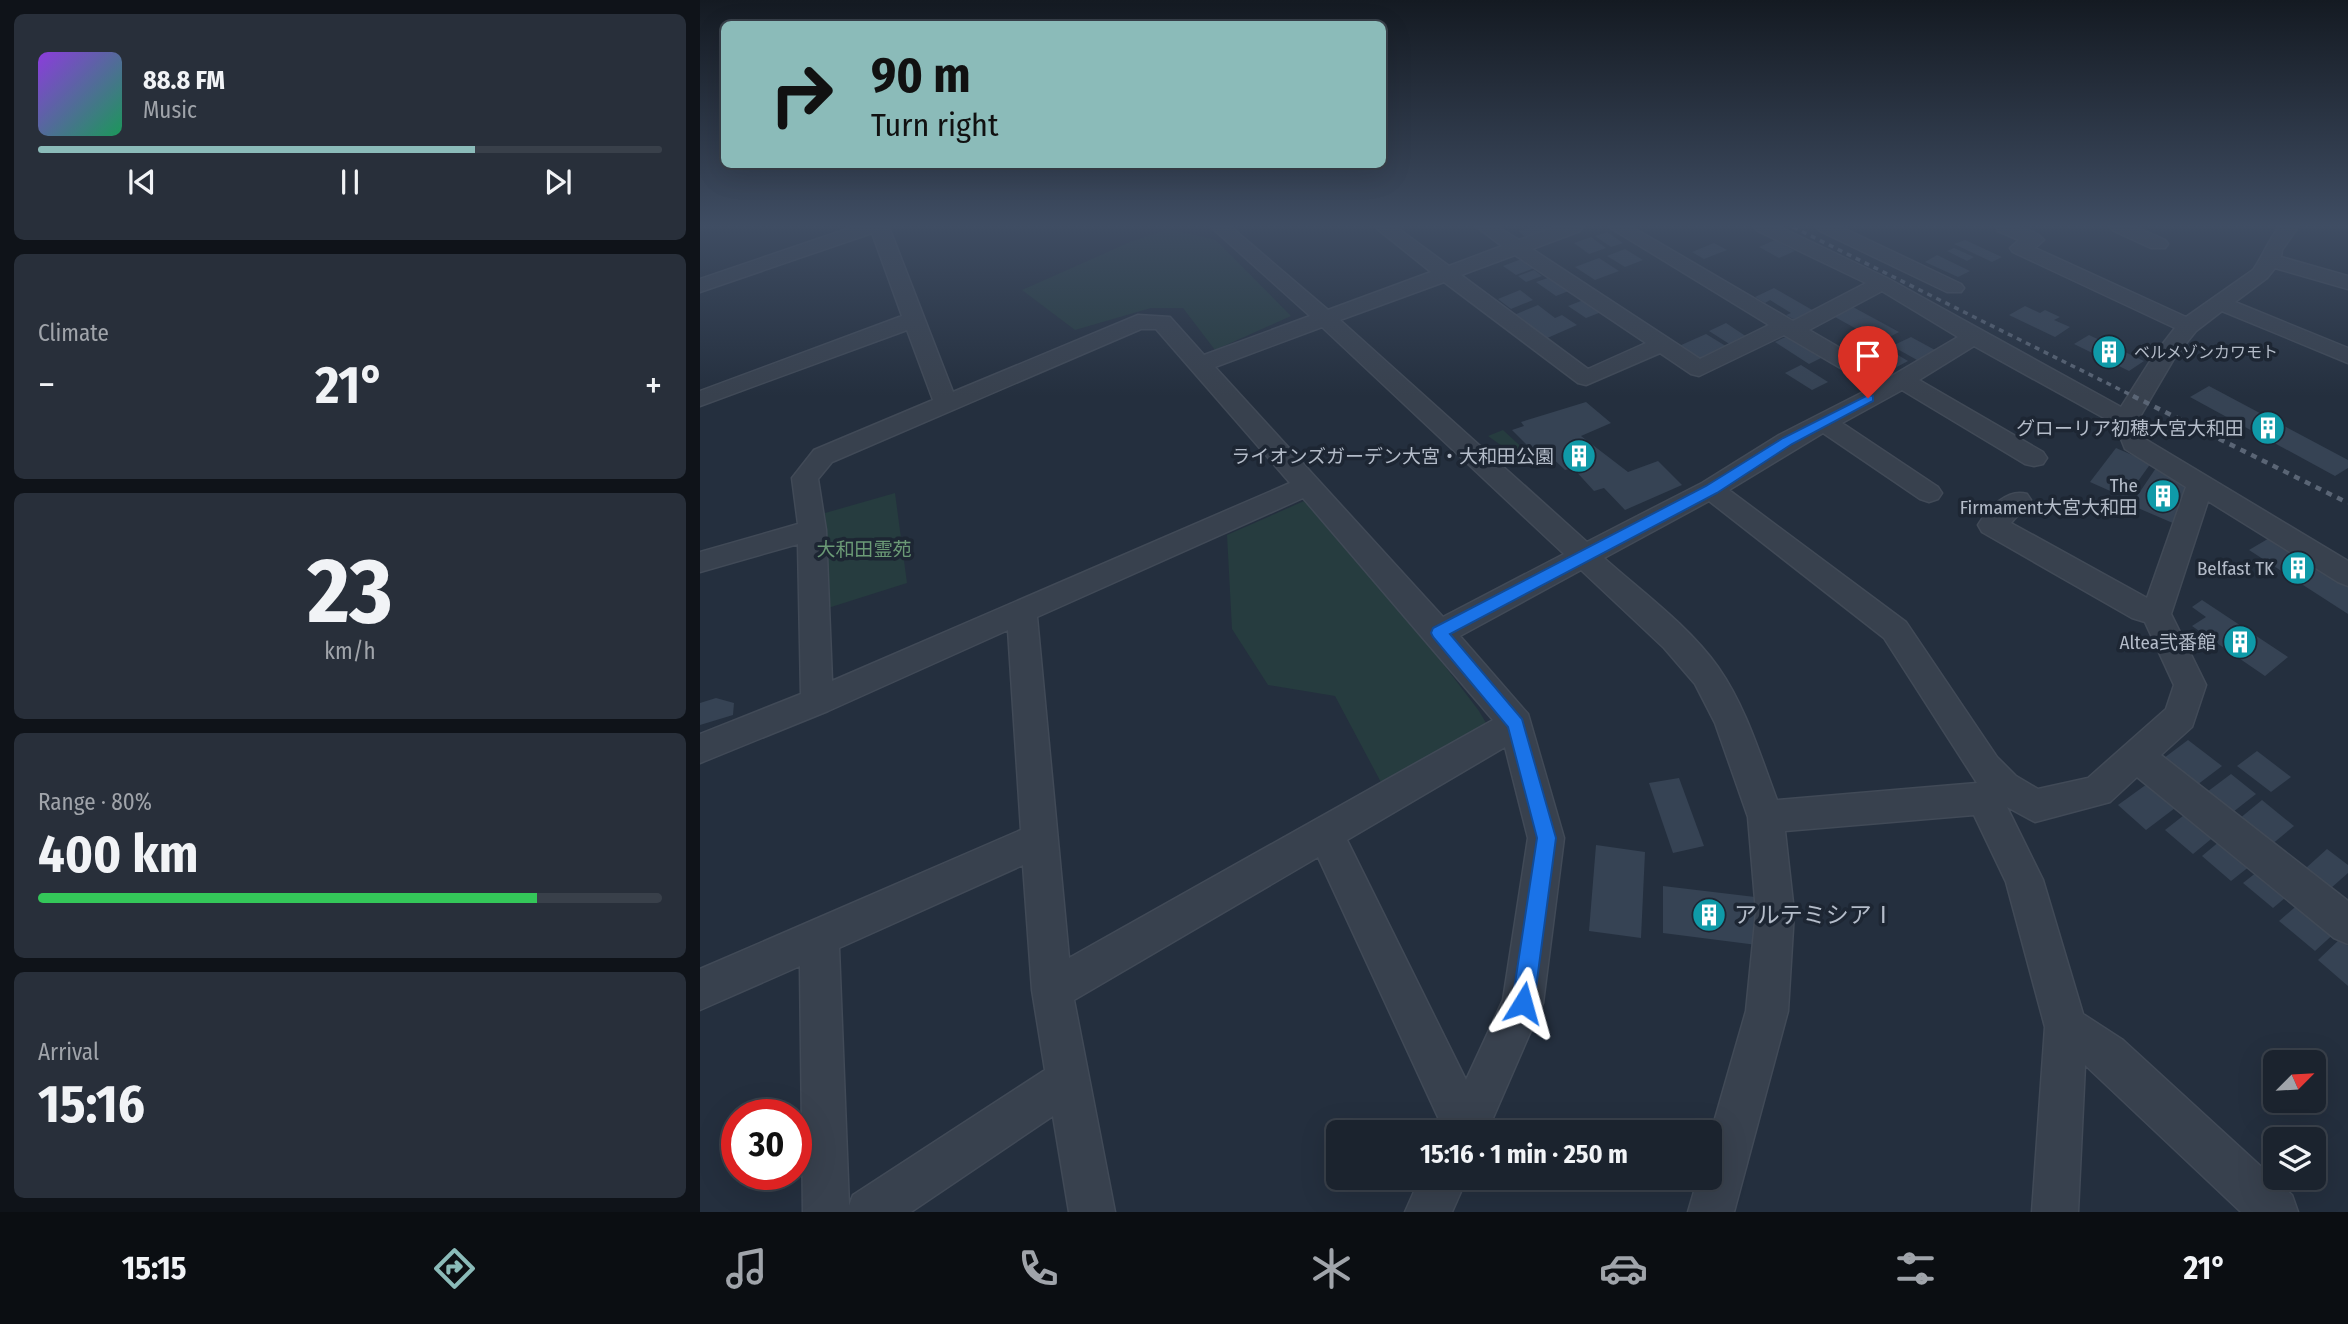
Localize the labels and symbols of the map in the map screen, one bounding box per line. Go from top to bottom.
pin [1838,326,1898,398]
building icon: ベルメゾンカワモト [2090,333,2128,371]
place label: ベルメゾンカワモト [2134,343,2278,362]
building icon: グローリア初穂大宮大和田 [2249,409,2287,447]
place label: グローリア初穂大宮大和田 [2016,417,2244,440]
building icon: ライオンズガーデン大宮・大和田公園 [1560,437,1598,475]
place label: ライオンズガーデン大宮・大和田公園 [1231,445,1554,468]
place label: The Firmament大宮大和田 [1960,474,2138,519]
building icon: The Firmament大宮大和田 [2144,477,2182,515]
park label: 大和田霊苑 [816,538,912,561]
building icon: Belfast TK [2279,549,2317,587]
place label: Belfast TK [2197,557,2275,580]
building icon: Altea弐番館 [2221,623,2259,661]
place label: Altea弐番館 [2120,631,2216,654]
building icon: アルテミシアⅠ [1690,896,1728,934]
place label: アルテミシアⅠ [1734,901,1895,929]
position arrow [1486,966,1560,1040]
north arrow [2263,1050,2326,1113]
speed limit sign: 30 [721,1099,812,1190]

